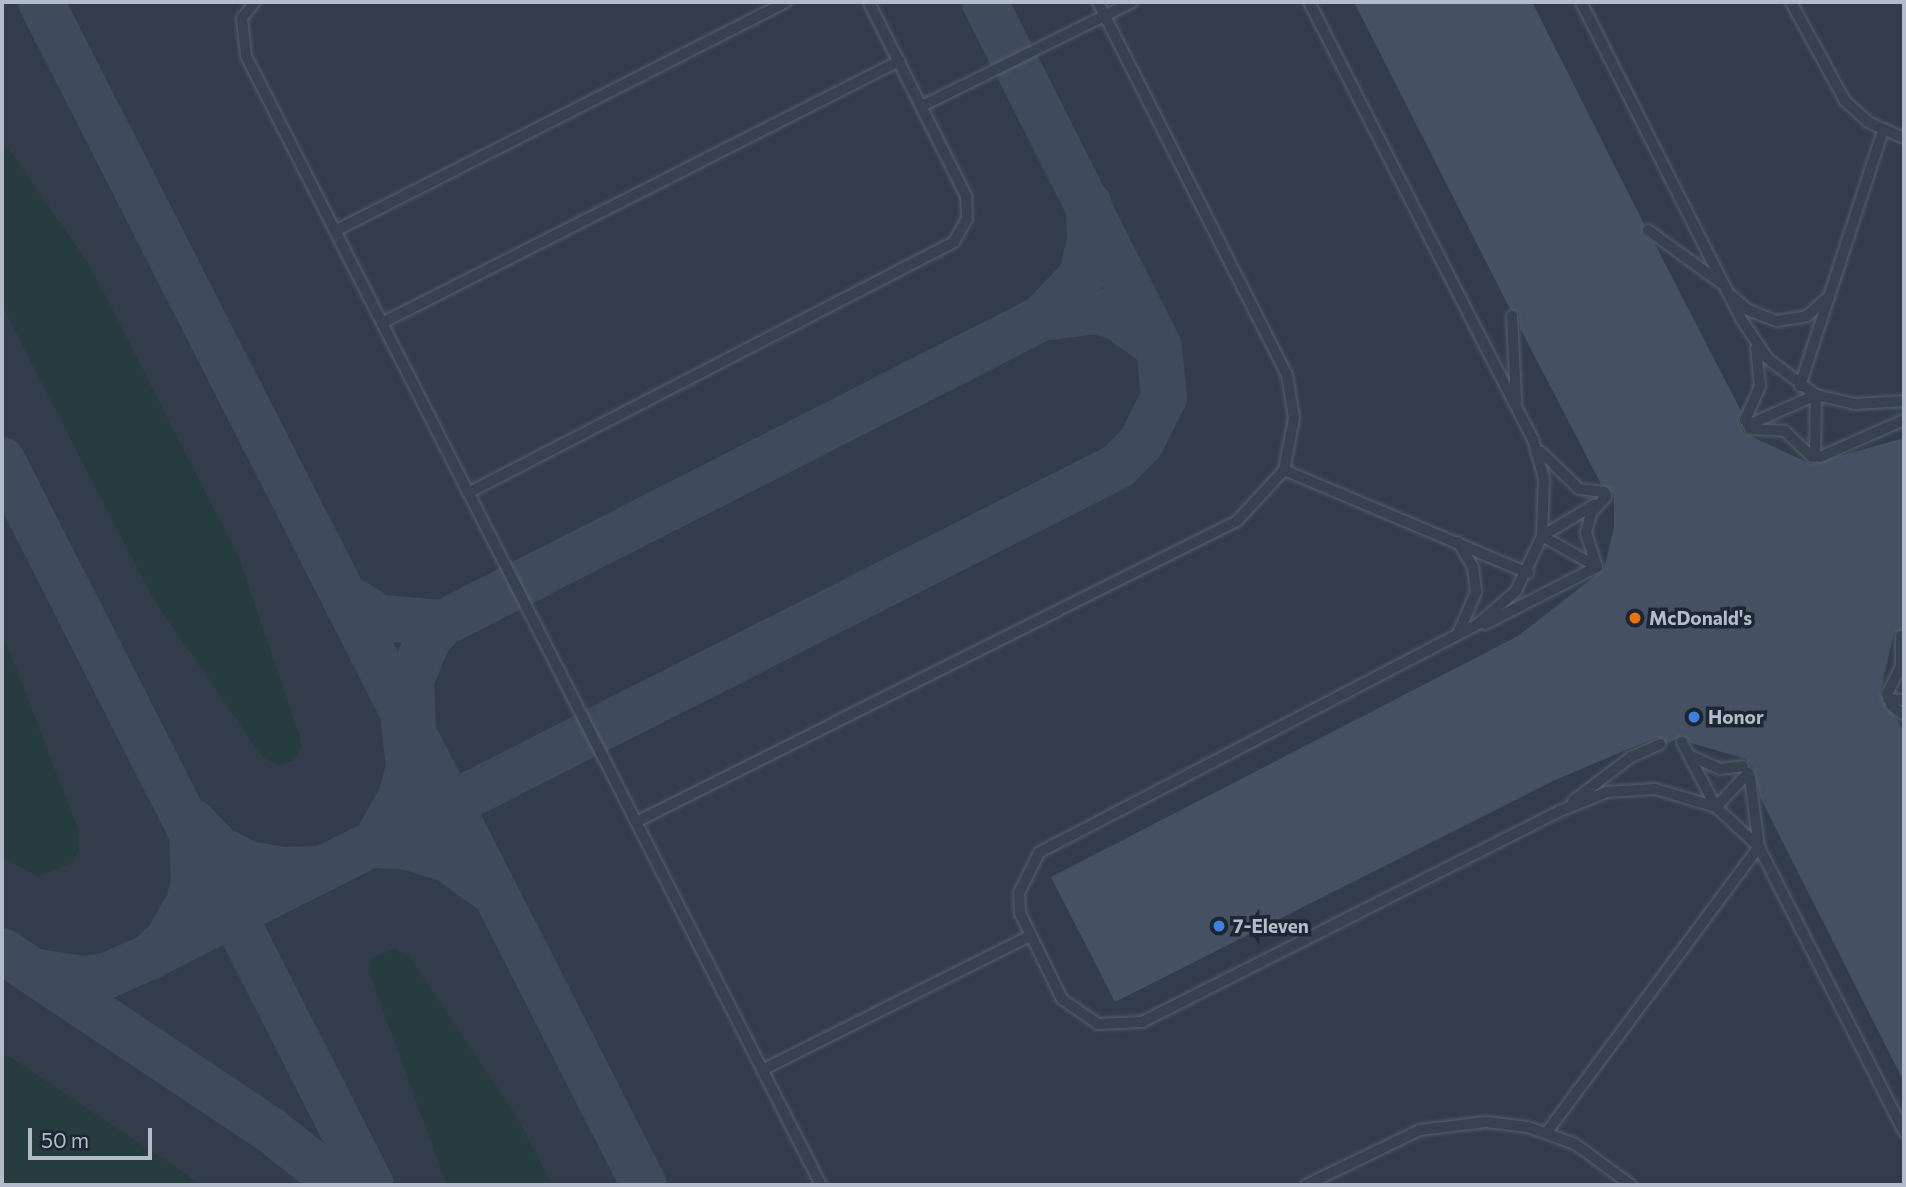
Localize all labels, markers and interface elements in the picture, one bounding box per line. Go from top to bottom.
place label: McDonald's [1649,607,1752,629]
marker: McDonald's [1627,610,1643,626]
place label: Honor [1708,706,1764,728]
marker: Honor [1686,709,1702,725]
place label: 7-Eleven [1233,915,1309,937]
marker: 7-Eleven [1211,918,1227,934]
scale bar [32,1114,156,1158]
text: 50 m [41,1127,89,1152]

